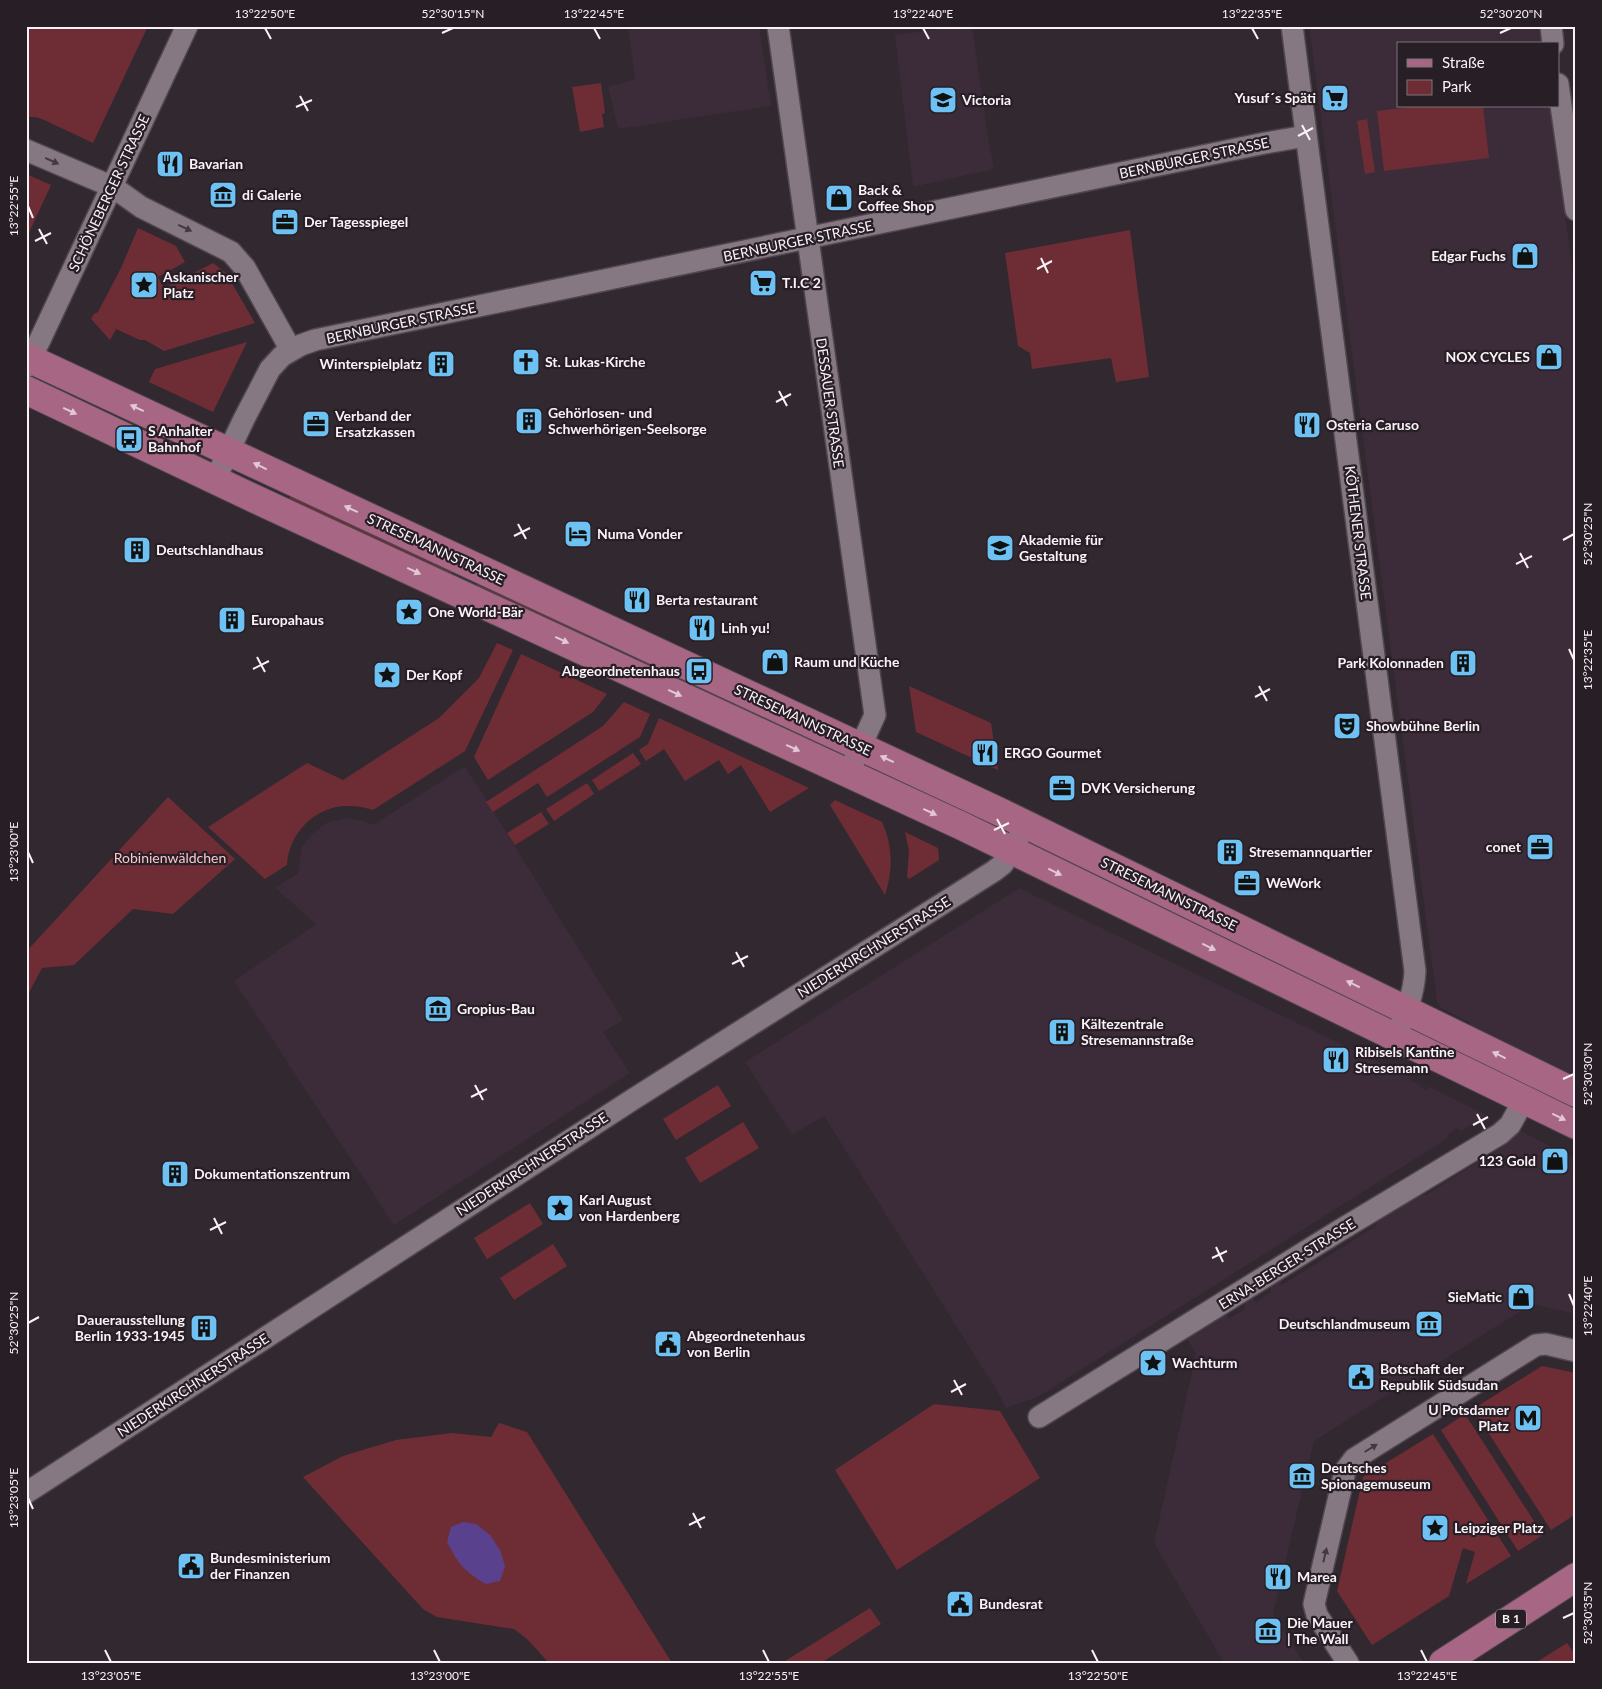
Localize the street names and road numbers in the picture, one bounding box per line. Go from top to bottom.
street label: SCHÖNEBERGER STRASSE [65,111,152,274]
street label: BERNBURGER STRASSE [1117,133,1270,182]
street label: BERNBURGER STRASSE [721,216,874,265]
street label: BERNBURGER STRASSE [324,298,477,347]
street label: DESSAUER STRASSE [813,337,848,469]
street label: KÖTHENER STRASSE [1342,465,1375,601]
street label: STRESEMANNSTRASSE [365,509,508,588]
street label: STRESEMANNSTRASSE [732,680,875,759]
street label: STRESEMANNSTRASSE [1098,853,1240,934]
street label: NIEDERKIRCHNERSTRASSE [794,892,953,1001]
street label: NIEDERKIRCHNERSTRASSE [453,1108,611,1219]
street label: ERNA-BERGER-STRASSE [1215,1215,1358,1313]
street label: NIEDERKIRCHNERSTRASSE [114,1329,272,1440]
road number: B 1 [1496,1610,1526,1628]

